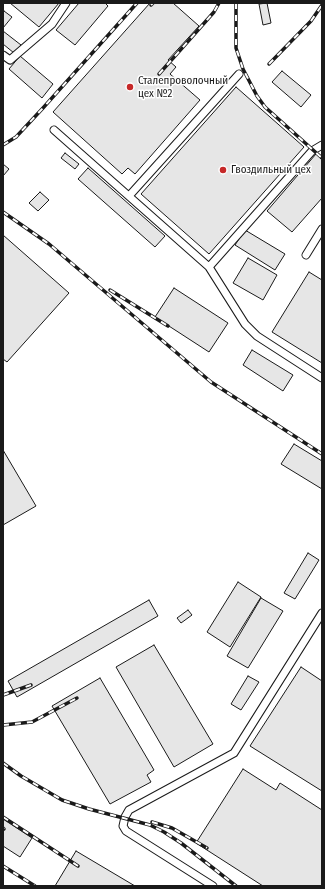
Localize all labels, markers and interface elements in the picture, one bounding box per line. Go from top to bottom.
place label: Сталепроволочный цех №2 [138,74,228,100]
marker: Сталепроволочный цех №2 [125,82,135,92]
place label: Гвоздильный цех [231,163,311,177]
marker: Гвоздильный цех [218,165,228,175]

